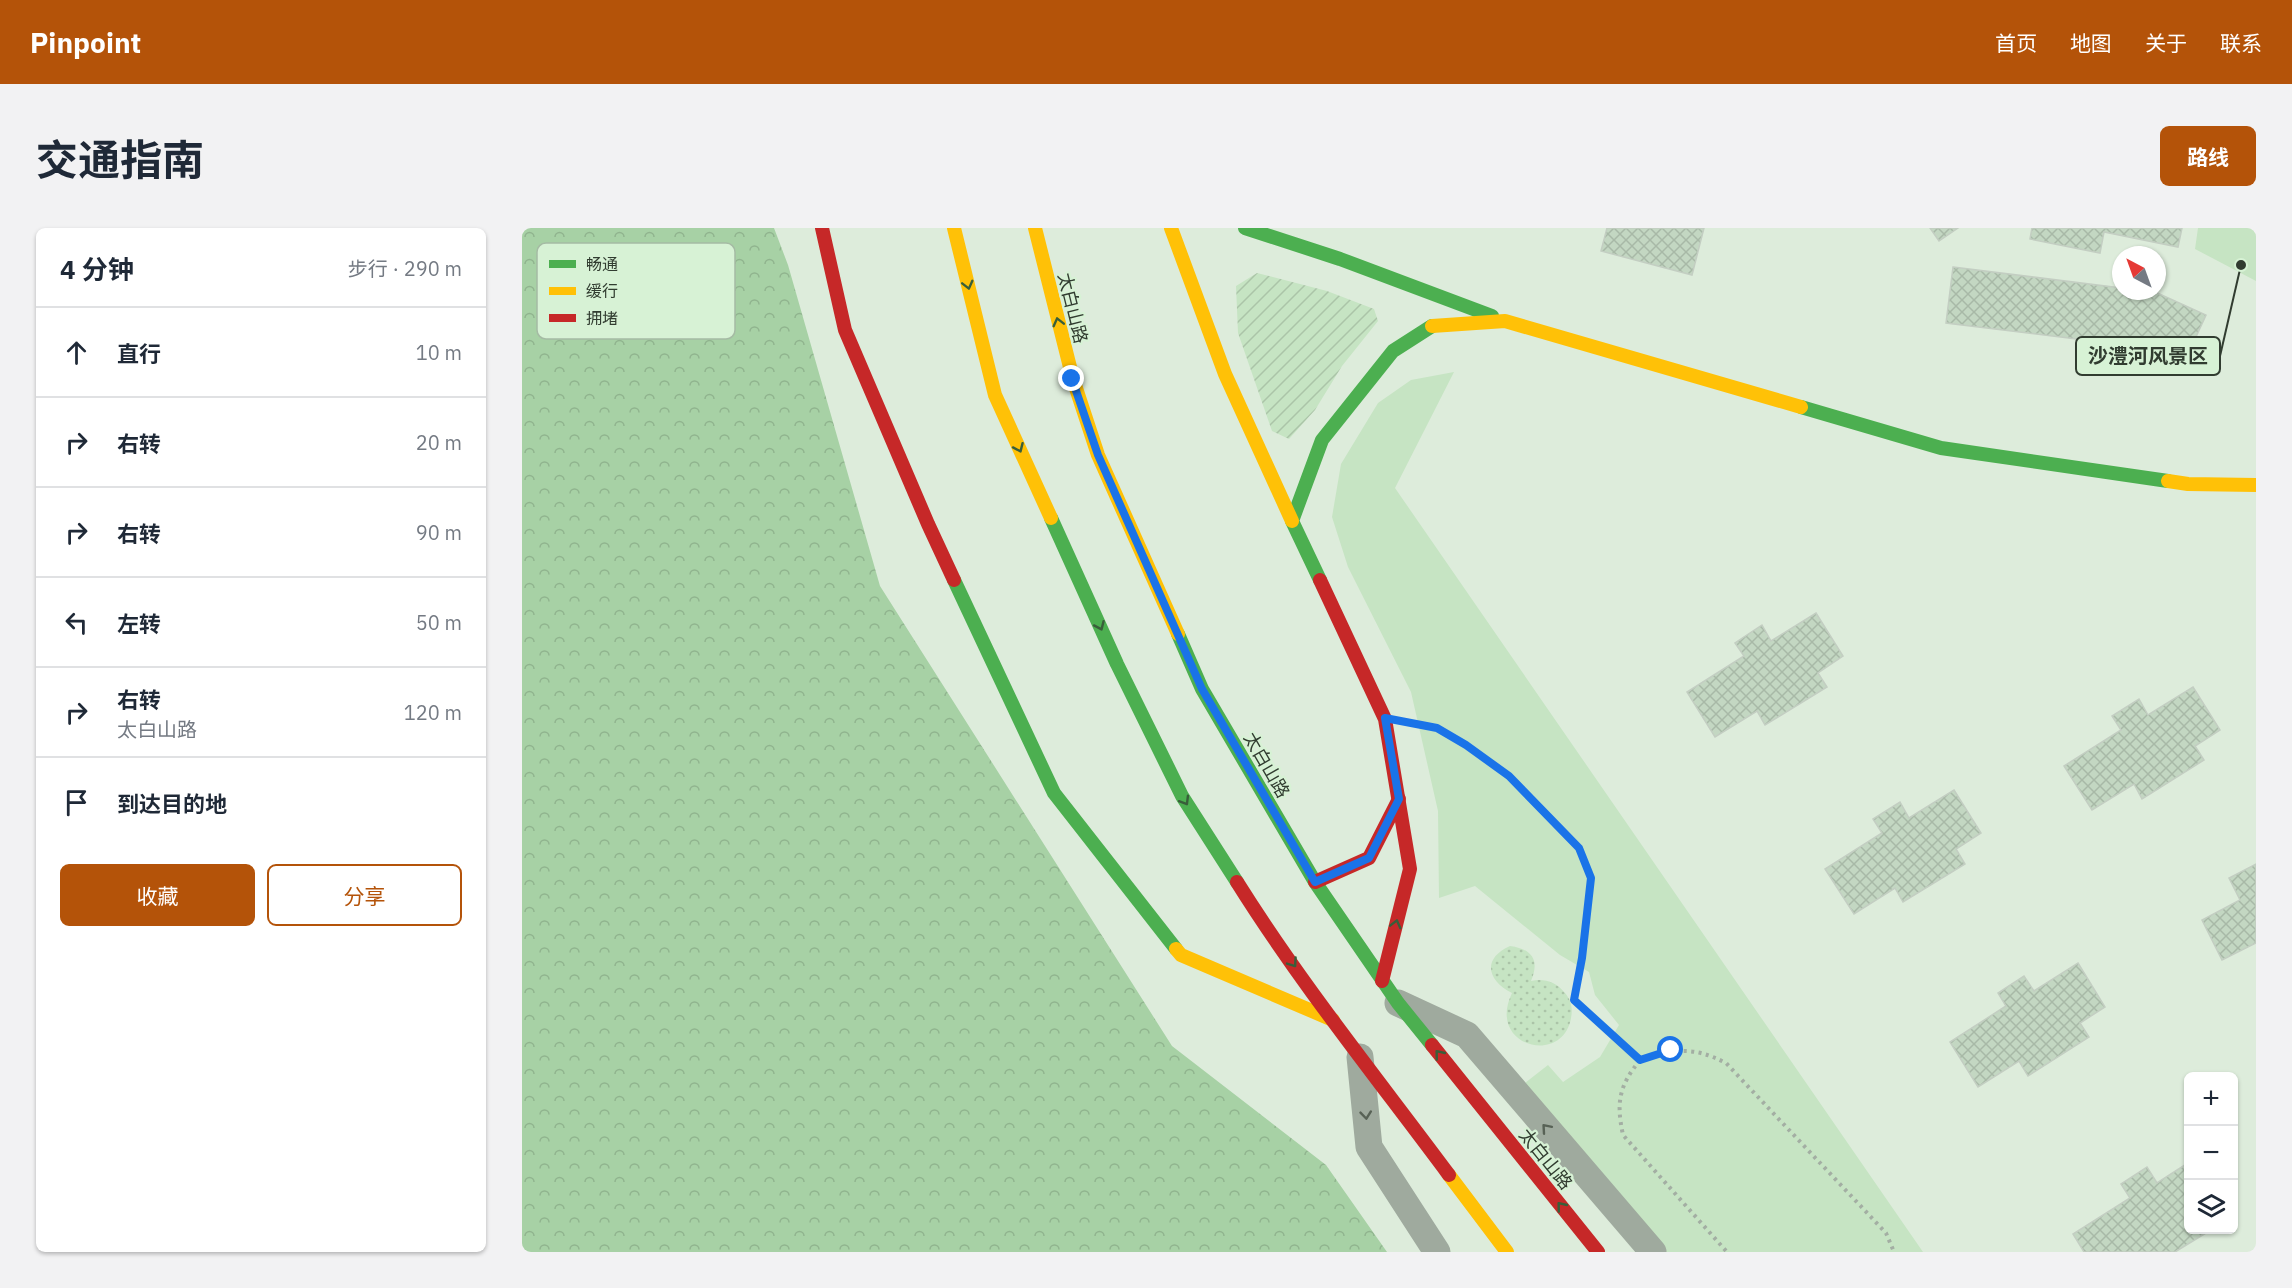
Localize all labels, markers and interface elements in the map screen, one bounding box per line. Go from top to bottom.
text: Pinpoint [30,24,141,61]
text: 首页 [1995,29,2037,57]
text: 地图 [2070,29,2112,57]
text: 关于 [2145,29,2187,57]
text: 联系 [2220,29,2262,57]
button: 路线 [2160,126,2256,186]
text: 交通指南 [36,132,204,187]
legend [537,243,735,339]
north arrow [2112,246,2166,300]
text: 4 分钟 [60,252,134,286]
text: 畅通 [586,254,618,274]
text: 步行 · 290 m [348,255,462,282]
street label: 太白山路 [1053,270,1093,346]
one-way arrow [961,280,974,290]
text: 缓行 [586,281,618,301]
text: 拥堵 [586,308,618,328]
one-way arrow [1053,317,1066,327]
icon: ahead [60,336,93,369]
callout: 沙澧河风景区 [2076,337,2220,375]
text: 直行 [117,339,161,368]
text: 10 m [416,339,462,366]
text: 沙澧河风景区 [2088,342,2208,369]
route end [1058,365,1084,391]
icon: right [60,426,93,459]
text: 右转 [117,429,161,458]
text: 20 m [416,429,462,456]
one-way arrow [1012,442,1024,453]
icon: right [60,516,93,549]
text: 右转 [117,519,161,548]
text: 90 m [416,519,462,546]
icon: left [60,606,93,639]
text: 左转 [117,609,161,638]
text: 50 m [416,609,462,636]
one-way arrow [1092,619,1104,630]
text: 右转 [117,685,161,714]
icon: right [60,696,93,729]
text: 120 m [404,699,462,726]
text: 太白山路 [117,716,197,743]
street label: 太白山路 [1239,728,1295,802]
icon: arrive [60,786,93,819]
text: 到达目的地 [117,789,227,818]
one-way arrow [1178,795,1190,805]
button: 收藏 [60,864,255,926]
button: 分享 [267,864,462,926]
one-way arrow [1389,919,1402,929]
one-way arrow [1285,957,1296,968]
route start [1657,1036,1683,1062]
one-way arrow [1435,1050,1446,1061]
map controls [2184,1072,2238,1234]
button: + [2184,1072,2238,1126]
one-way arrow [1359,1110,1372,1120]
street label: 太白山路 [1514,1124,1578,1194]
one-way arrow [1543,1124,1554,1135]
button: − [2184,1126,2238,1180]
button: layers [2184,1180,2238,1234]
one-way arrow [1557,1202,1568,1213]

